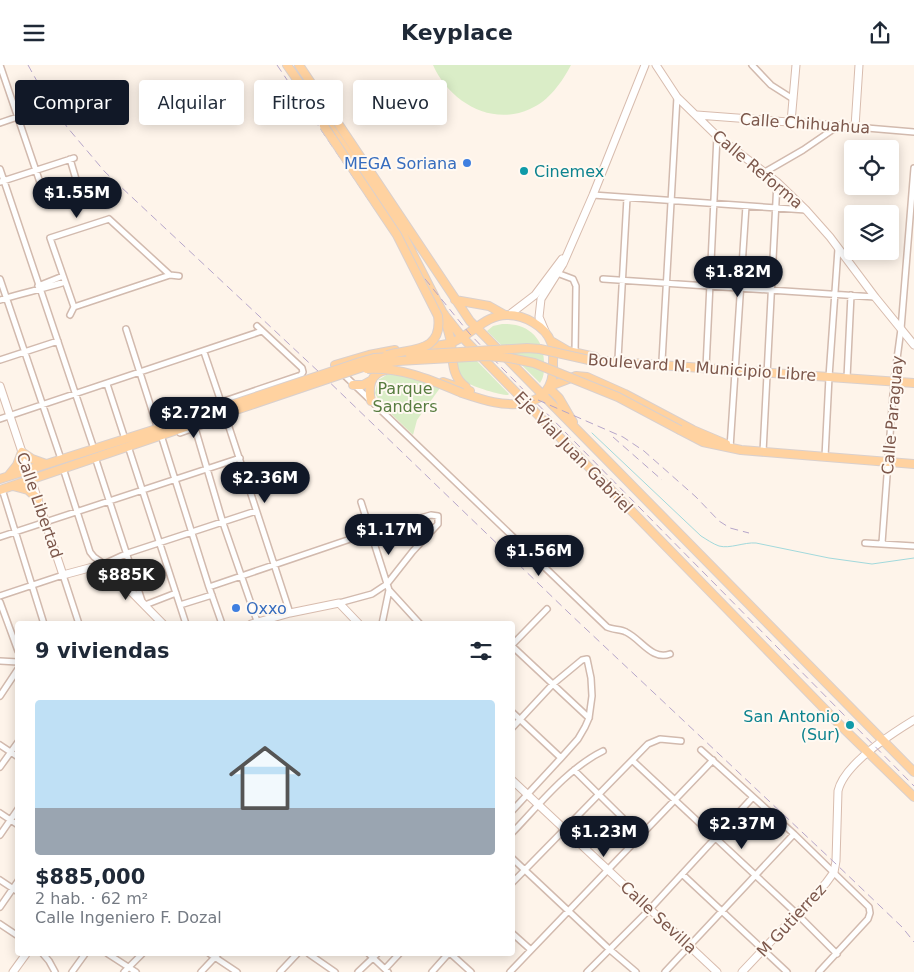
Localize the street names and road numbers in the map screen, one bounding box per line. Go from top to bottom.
street label: Calle Chihuahua [739,109,871,138]
street label: Calle Reforma [709,126,807,213]
street label: Boulevard N. Municipio Libre [587,350,817,385]
street label: Calle Paraguay [878,355,907,475]
street label: Eje Vial Juan Gabriel [511,388,637,517]
street label: Calle Libertad [12,450,67,561]
street label: Calle Sevilla [617,877,701,958]
street label: M Gutierrez [753,880,830,961]

